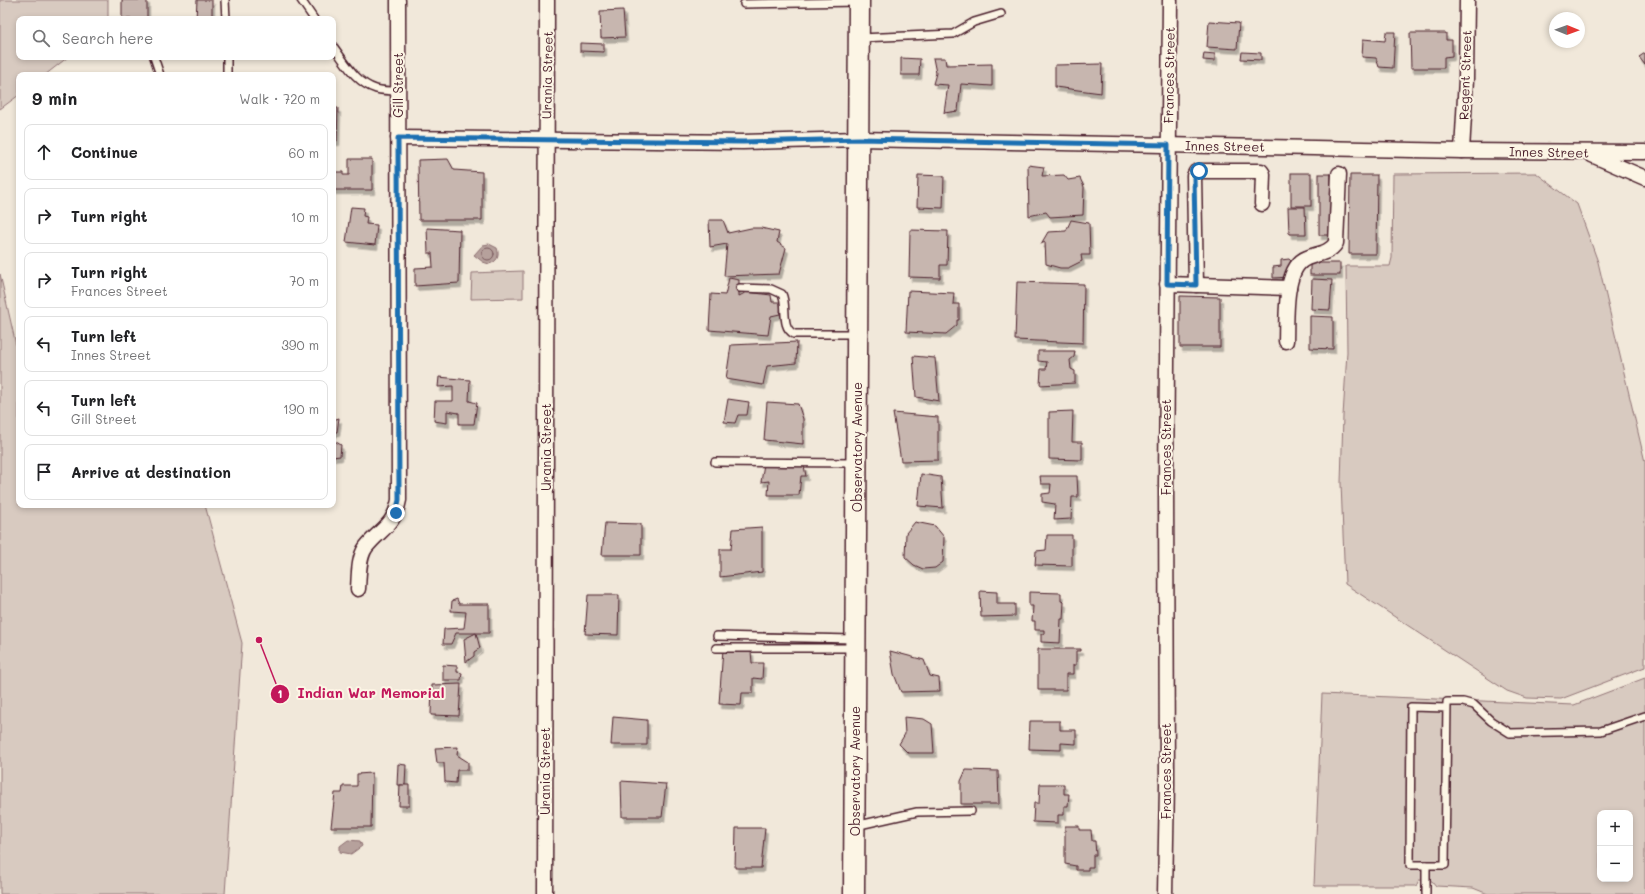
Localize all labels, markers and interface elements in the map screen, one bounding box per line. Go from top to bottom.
north arrow [1549,12,1585,48]
search box [16,16,336,60]
street label: Frances Street [1159,26,1178,123]
icon: search [30,27,52,49]
text: Search here [62,28,153,48]
street label: Regent Street [1454,29,1475,120]
street label: Urania Street [537,31,556,119]
street label: Gill Street [389,52,406,118]
text: 9 min [32,87,77,109]
text: Walk · 720 m [239,90,320,107]
street label: Innes Street [1185,136,1265,155]
icon: ahead [33,141,55,163]
text: Continue [71,142,138,162]
street label: Innes Street [1509,142,1589,161]
text: 60 m [289,144,319,161]
route start [1190,162,1208,180]
icon: right [33,205,55,227]
text: Turn right [71,206,148,226]
text: 10 m [291,208,319,225]
text: Turn right [71,262,148,282]
icon: right [33,269,55,291]
text: 70 m [289,272,319,289]
text: Frances Street [71,282,168,299]
text: Turn left [71,326,136,346]
icon: left [33,333,55,355]
text: 390 m [281,336,319,353]
text: Innes Street [71,346,151,363]
street label: Observatory Avenue [848,382,865,512]
text: Turn left [71,390,136,410]
icon: left [33,397,55,419]
street label: Frances Street [1157,398,1174,495]
text: 190 m [283,400,319,417]
street label: Urania Street [537,403,554,491]
text: Gill Street [71,410,137,427]
icon: arrive [33,461,55,483]
text: Arrive at destination [71,462,231,482]
route end [387,504,405,522]
callout: Indian War Memorial [270,681,453,707]
text: Indian War Memorial [298,683,445,702]
text: 1 [277,685,283,701]
street label: Observatory Avenue [846,706,863,836]
street label: Frances Street [1157,722,1174,819]
street label: Urania Street [536,727,553,815]
map controls [1597,810,1633,882]
button: + [1597,810,1633,846]
button: − [1597,846,1633,882]

